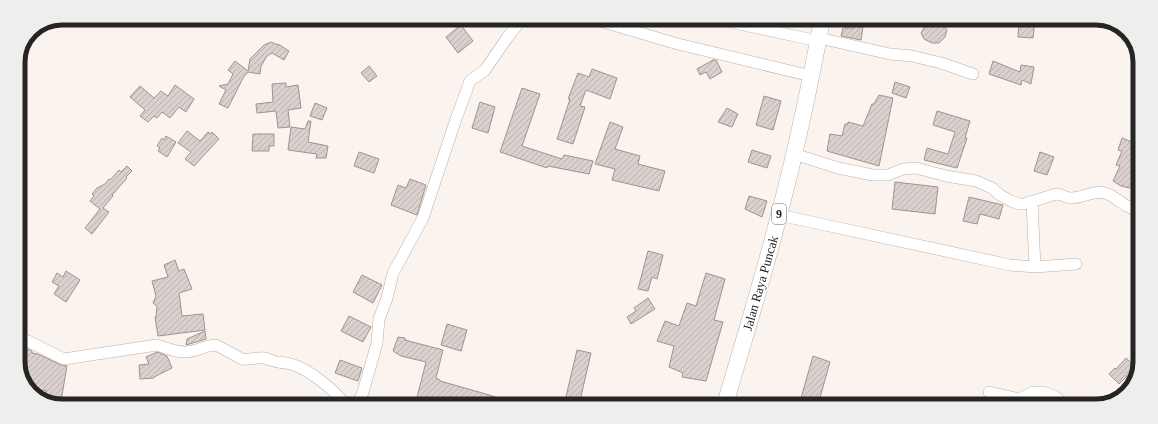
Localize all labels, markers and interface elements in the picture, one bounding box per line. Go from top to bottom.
road number: 9 [772,204,786,224]
street label: Jalan Raya Puncak [740,233,781,332]

